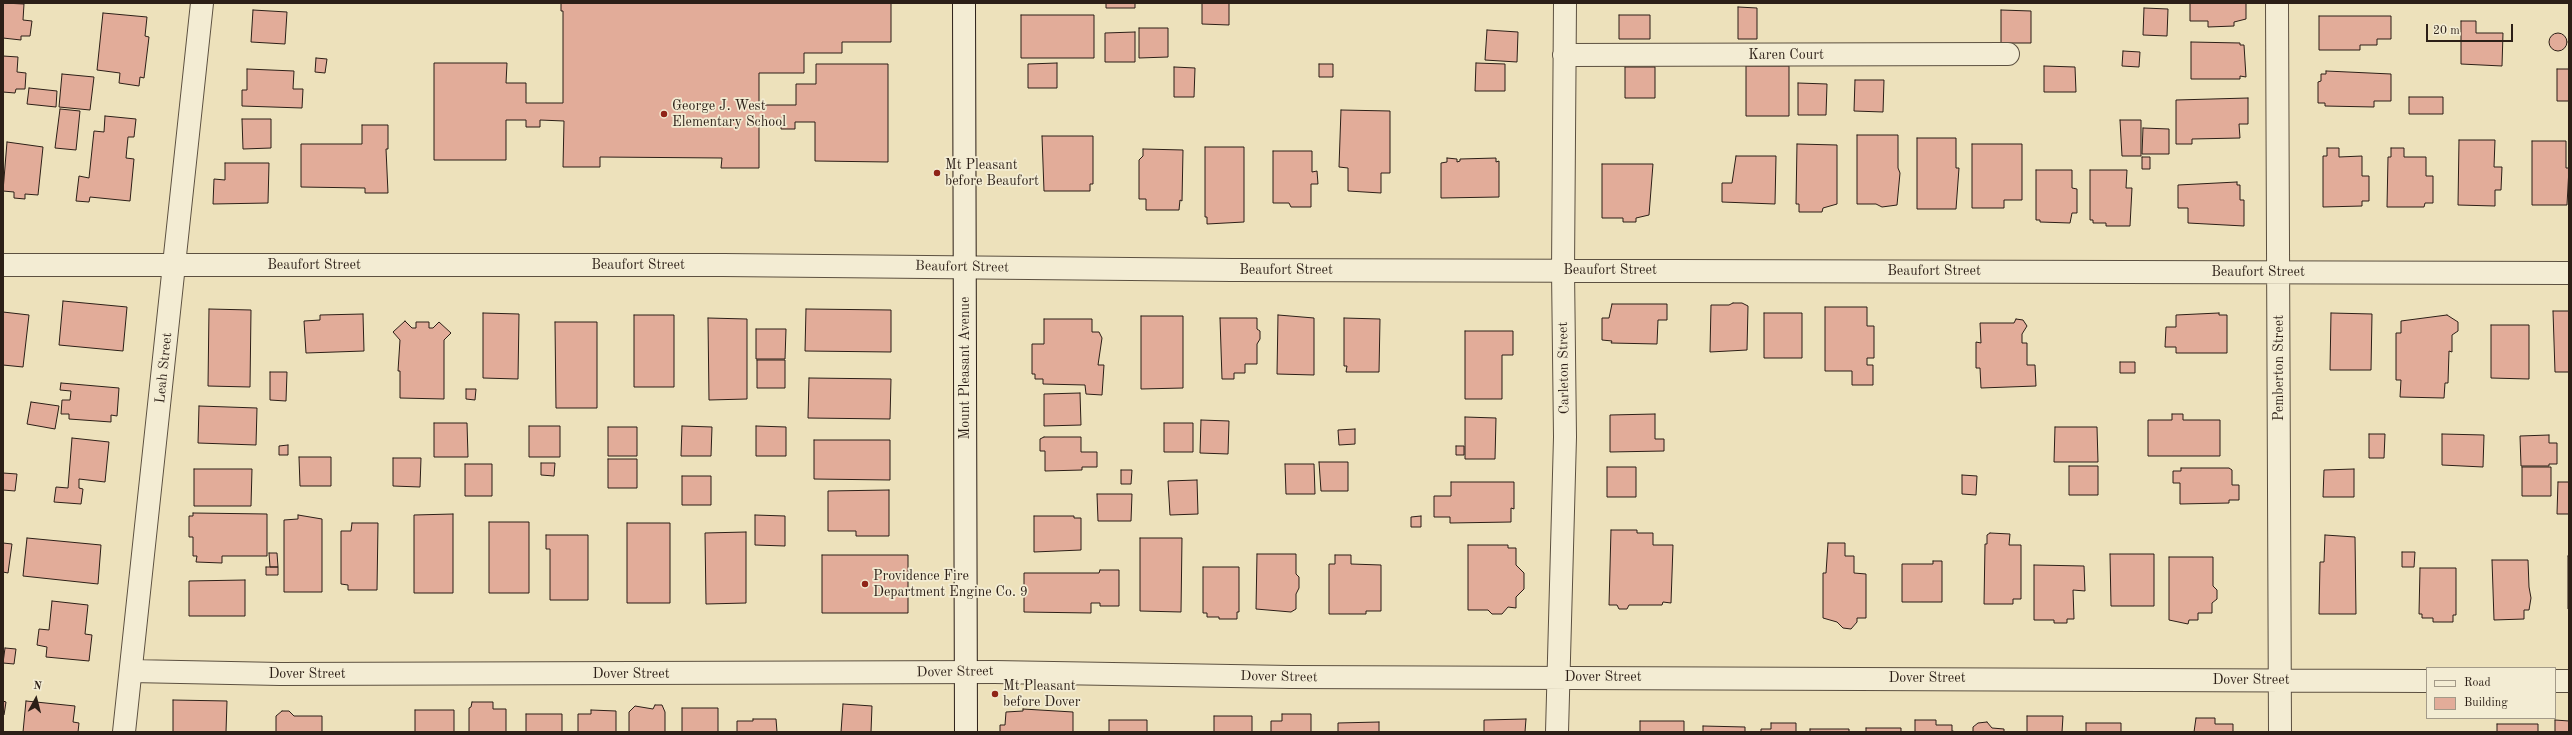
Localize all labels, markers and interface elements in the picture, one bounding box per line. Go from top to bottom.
scale bar [2428,16,2515,42]
text: 20 m [2433,25,2460,37]
street label: Karen Court [1748,47,1824,63]
place label: George J. West Elementary School [672,98,786,130]
marker: George J. West Elementary School [659,109,669,119]
place label: Mt Pleasant before Beaufort [945,157,1039,190]
marker: Mt Pleasant before Beaufort [932,168,942,178]
street label: Beaufort Street [267,257,361,273]
street label: Beaufort Street [591,257,685,273]
street label: Beaufort Street [915,258,1009,276]
street label: Beaufort Street [1239,262,1333,278]
street label: Beaufort Street [1563,262,1657,278]
street label: Beaufort Street [1887,263,1981,279]
street label: Beaufort Street [2211,264,2305,280]
street label: Mount Pleasant Avenue [957,296,973,440]
street label: Pemberton Street [2271,315,2287,421]
street label: Carleton Street [1555,322,1573,414]
street label: Leah Street [152,332,176,404]
place label: Providence Fire Department Engine Co. 9 [873,568,1028,600]
marker: Providence Fire Department Engine Co. 9 [860,579,870,589]
street label: Dover Street [916,663,994,681]
street label: Dover Street [268,666,346,682]
street label: Dover Street [592,666,670,682]
legend [2426,667,2556,719]
street label: Dover Street [1240,668,1318,686]
street label: Dover Street [1564,669,1642,685]
street label: Dover Street [1888,670,1966,686]
street label: Dover Street [2212,672,2290,688]
text: Road [2464,677,2491,689]
place label: Mt Pleasant before Dover [1003,678,1080,710]
north arrow [16,679,56,719]
text: N [33,681,42,693]
marker: Mt Pleasant before Dover [990,689,1000,699]
text: Building [2464,697,2508,709]

